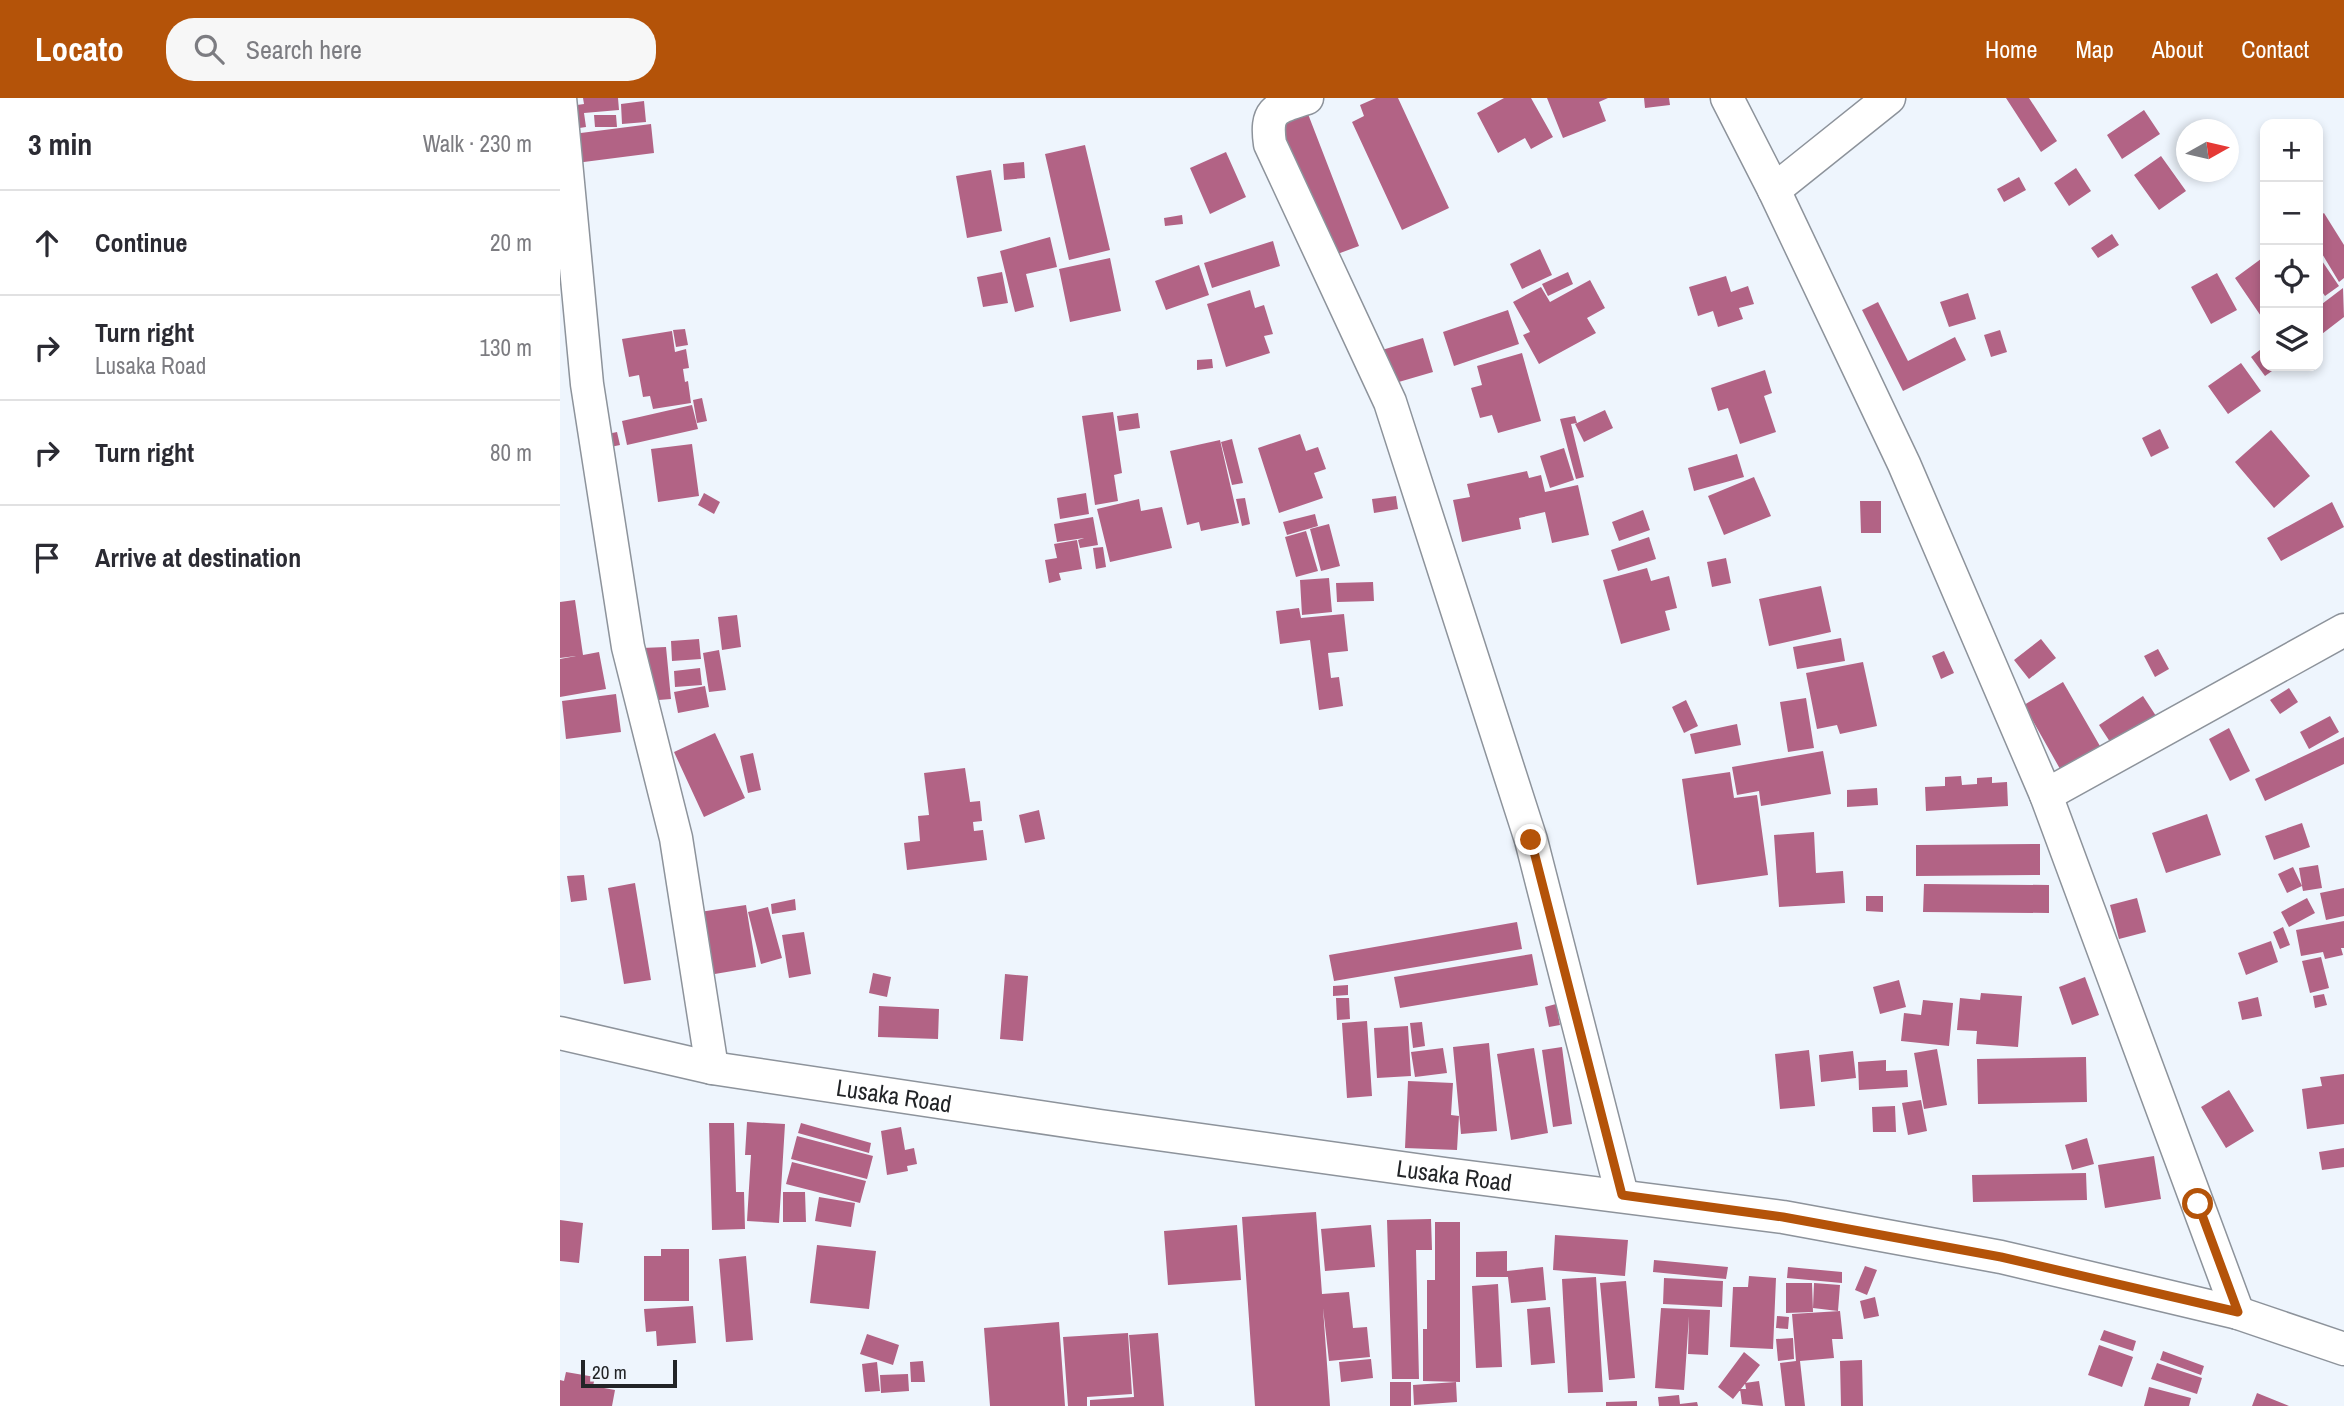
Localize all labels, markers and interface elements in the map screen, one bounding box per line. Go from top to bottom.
search box [166,18,656,81]
text: Locato [35,27,124,71]
icon: search [190,30,228,68]
text: Search here [246,32,362,67]
text: Home [1985,33,2037,65]
text: Map [2075,33,2114,65]
text: About [2152,33,2203,65]
text: Contact [2241,33,2309,65]
north arrow [2176,119,2239,182]
map controls [2260,119,2323,371]
button: + [2260,119,2323,182]
text: 3 min [28,124,92,164]
text: Walk · 230 m [423,128,532,159]
button: − [2260,182,2323,245]
icon: ahead [28,224,66,262]
text: Continue [95,225,187,260]
text: 20 m [490,227,532,258]
button: locate [2260,245,2323,308]
button: layers [2260,308,2323,371]
text: Turn right [95,315,194,350]
icon: right [28,329,66,367]
text: 130 m [480,332,532,363]
text: Lusaka Road [95,350,206,381]
icon: right [28,434,66,472]
text: Turn right [95,435,194,470]
text: 80 m [490,437,532,468]
icon: arrive [28,539,66,577]
text: Arrive at destination [95,540,301,575]
route end [1515,824,1546,855]
street label: Lusaka Road [834,1071,954,1120]
street label: Lusaka Road [1395,1151,1514,1198]
route start [2182,1188,2213,1219]
scale bar [581,1357,677,1389]
text: 20 m [592,1359,627,1385]

